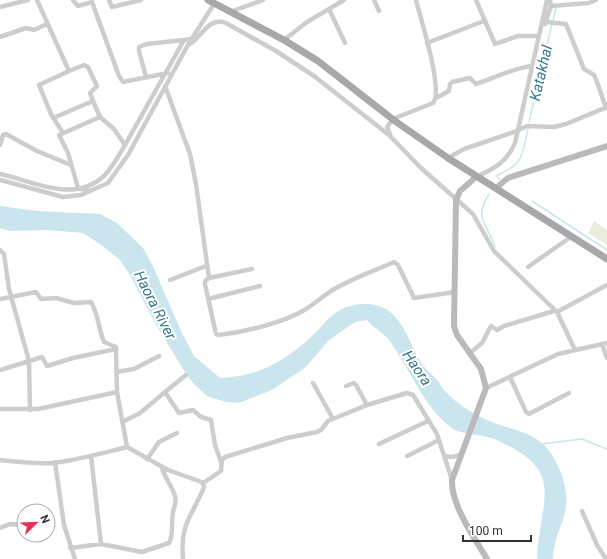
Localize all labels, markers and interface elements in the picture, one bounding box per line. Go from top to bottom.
water label: Katakhal [526,43,556,103]
water label: Haora River [130,268,181,343]
water label: Haora [398,347,436,389]
north arrow [16,503,56,543]
text: N [37,513,52,526]
scale bar [463,517,531,543]
text: 100 m [469,524,503,538]

